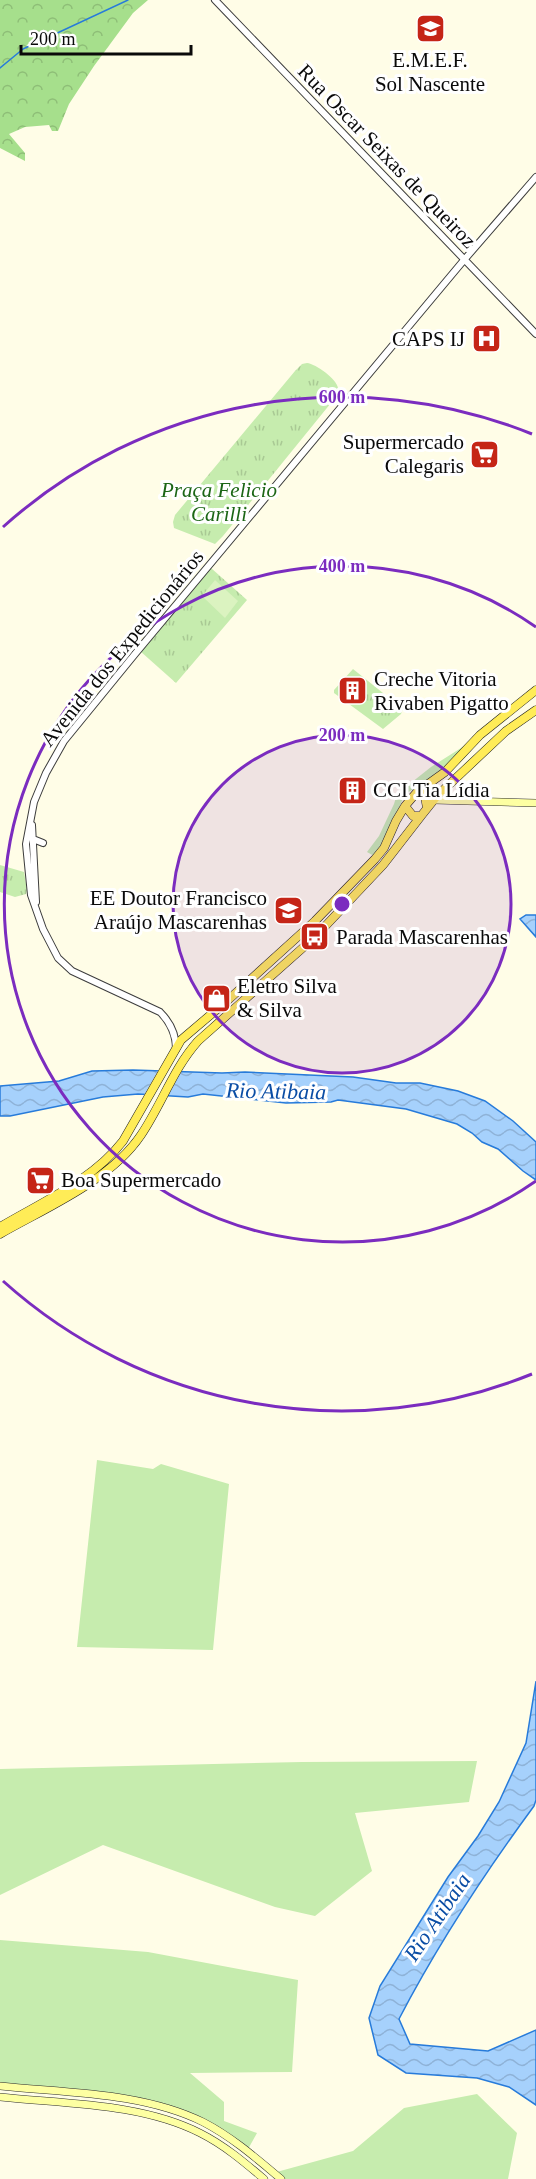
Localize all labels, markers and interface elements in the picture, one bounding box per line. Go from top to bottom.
school or university icon: E.M.E.F. Sol Nascente [414,13,446,45]
scale bar [21,18,190,56]
text: 200 m [30,29,76,49]
place label: E.M.E.F. Sol Nascente [375,48,485,96]
street label: Rua Oscar Seixas de Queiroz [293,59,481,253]
hospital icon: CAPS IJ [470,323,502,355]
place label: CAPS IJ [392,327,465,351]
text: 600 m [319,387,365,407]
place label: Supermercado Calegaris [343,430,464,478]
supermarket icon: Supermercado Calegaris [469,438,501,470]
park label: Praça Felicio Carilli [160,478,277,526]
street label: Avenida dos Expedicionários [35,545,209,751]
text: 400 m [319,556,365,576]
place label: Creche Vitoria Rivaben Pigatto [374,667,509,715]
building icon: Creche Vitoria Rivaben Pigatto [337,675,369,707]
text: 200 m [319,725,365,745]
building icon: CCI Tia Lídia [336,774,368,806]
place label: CCI Tia Lídia [373,778,490,802]
place label: EE Doutor Francisco Araújo Mascarenhas [90,886,267,934]
school or university icon: EE Doutor Francisco Araújo Mascarenhas [272,894,304,926]
centre of rings [332,894,352,914]
bus stop icon: Parada Mascarenhas [299,921,331,953]
place label: Parada Mascarenhas [336,925,508,949]
place label: Eletro Silva & Silva [237,974,337,1022]
shop icon: Eletro Silva & Silva [200,982,232,1014]
water label: Rio Atibaia [225,1078,326,1104]
supermarket icon: Boa Supermercado [24,1164,56,1196]
place label: Boa Supermercado [61,1168,221,1192]
water label: Rio Atibaia [398,1868,475,1966]

